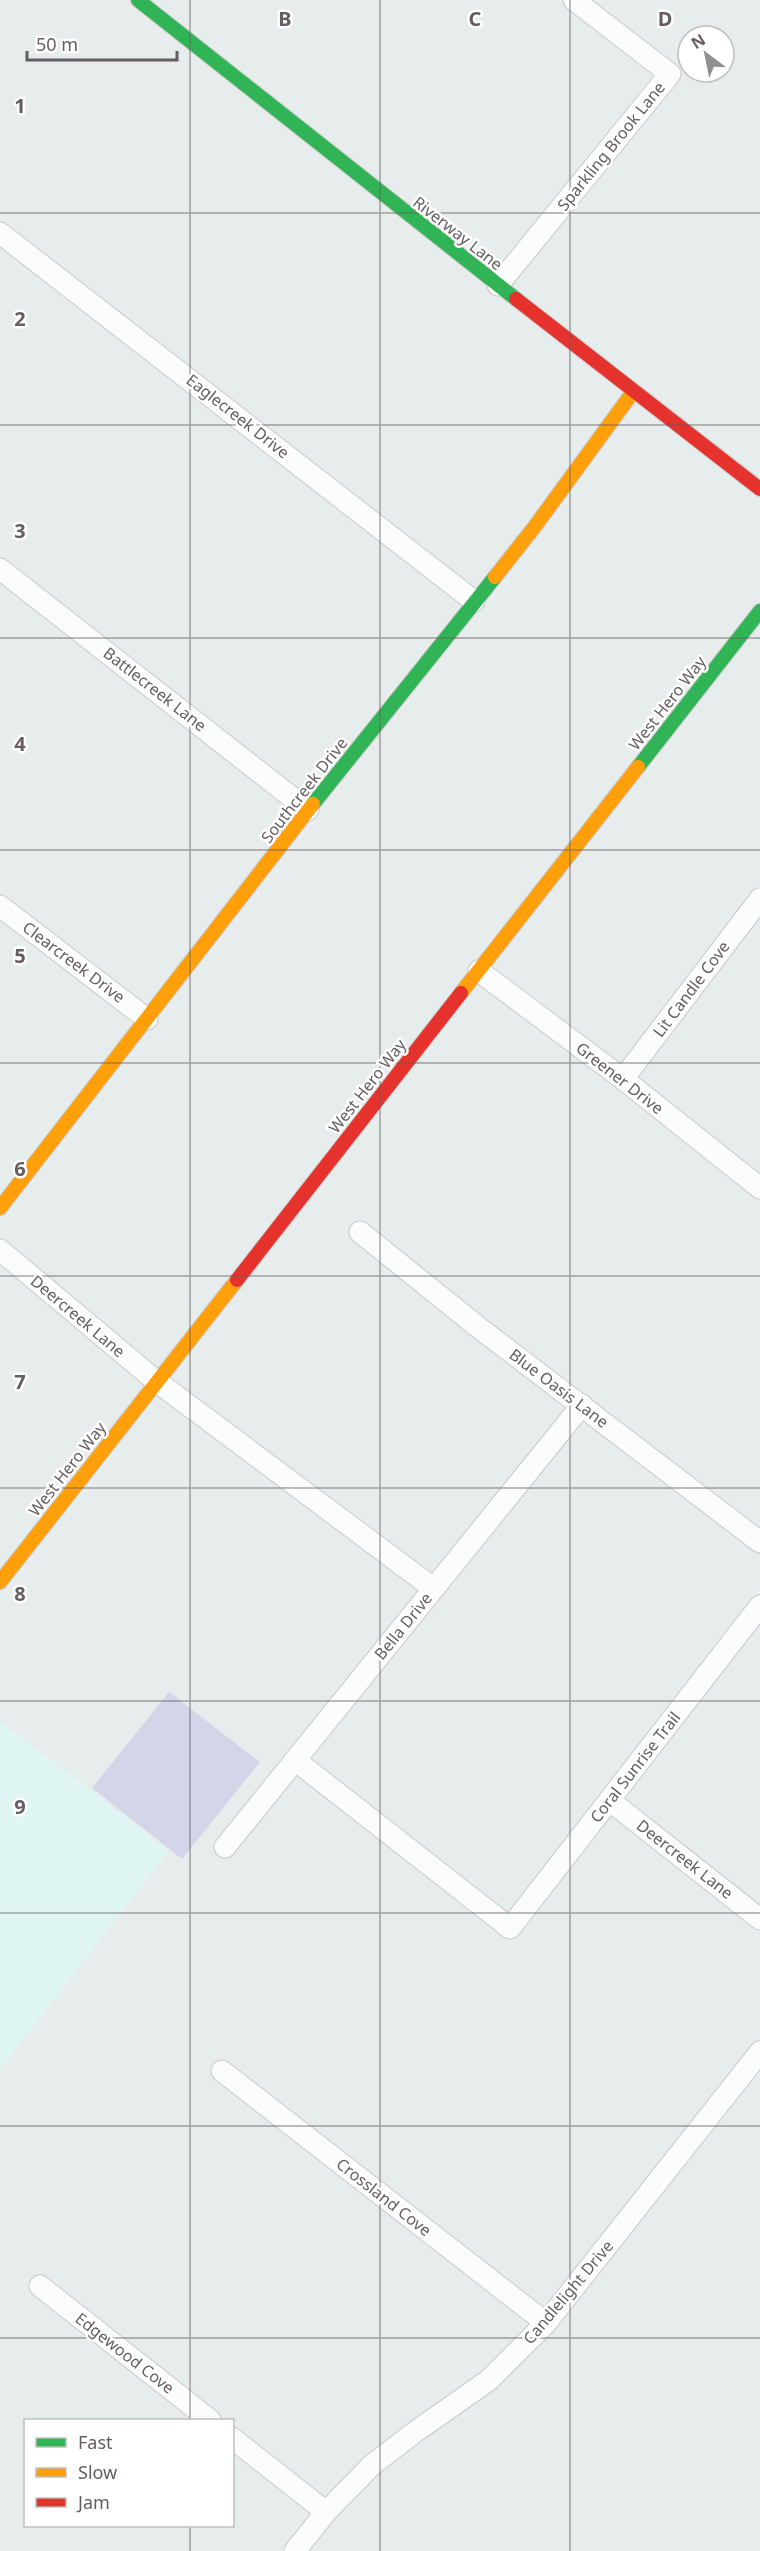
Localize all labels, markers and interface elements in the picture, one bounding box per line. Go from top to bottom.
text: B [278,5,292,32]
text: C [469,5,482,32]
text: D [658,5,672,32]
scale bar [27,24,177,62]
north arrow [676,24,736,84]
text: N [687,29,709,54]
text: 50 m [36,32,78,56]
street label: Sparkling Brook Lane [552,77,670,215]
text: 1 [14,92,26,119]
street label: Riverway Lane [409,191,507,275]
text: 2 [14,305,26,332]
street label: Eaglecreek Drive [182,369,294,463]
text: 3 [14,517,26,544]
street label: Battlecreek Lane [99,642,211,736]
street label: West Hero Way [623,651,711,755]
text: 4 [14,730,26,757]
street label: Southcreek Drive [256,733,352,847]
street label: Clearcreek Drive [18,916,130,1008]
street label: Lit Candle Cove [648,936,734,1042]
text: 5 [14,942,26,969]
street label: West Hero Way [323,1034,411,1138]
street label: Greener Drive [572,1037,668,1119]
text: 6 [14,1155,26,1182]
street label: Deercreek Lane [26,1270,130,1362]
street label: Blue Oasis Lane [505,1343,613,1433]
text: 7 [14,1368,26,1395]
street label: West Hero Way [23,1417,111,1521]
text: 8 [14,1580,26,1607]
street label: Bella Drive [369,1588,437,1664]
street label: Coral Sunrise Trail [585,1707,685,1827]
text: 9 [14,1793,26,1820]
street label: Deercreek Lane [632,1814,738,1904]
street label: Crossland Cove [332,2153,436,2241]
street label: Candlelight Drive [518,2235,618,2349]
street label: Edgewood Cove [71,2307,179,2399]
legend [24,2419,234,2527]
text: Fast [78,2430,113,2454]
text: Slow [78,2460,117,2484]
text: Jam [76,2490,110,2514]

